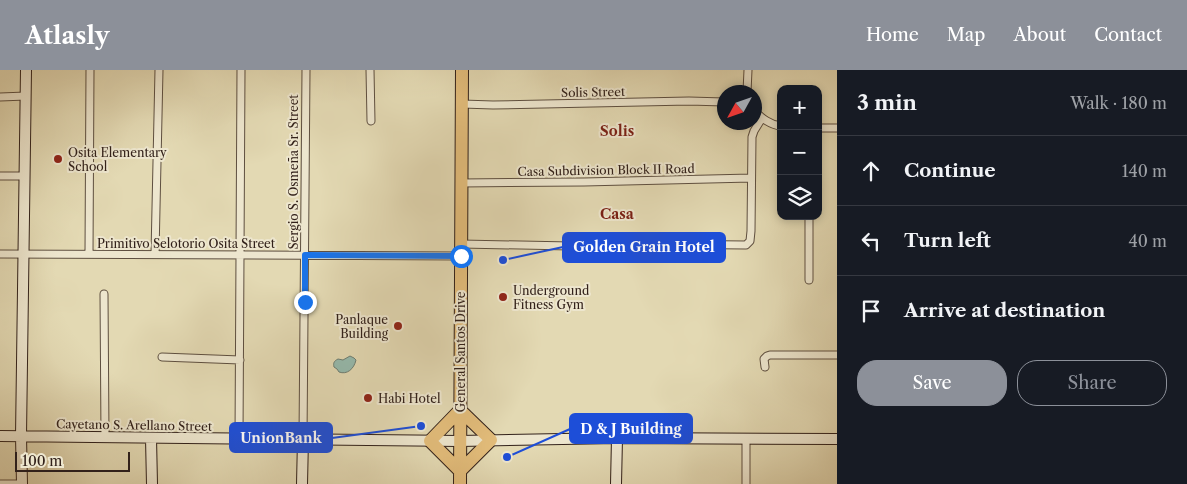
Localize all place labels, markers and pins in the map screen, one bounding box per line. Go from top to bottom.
place label: Osita Elementary School [68,145,167,174]
marker: Osita Elementary School [52,153,64,165]
callout: Golden Grain Hotel [563,233,725,262]
place label: Underground Fitness Gym [513,283,590,312]
marker: Underground Fitness Gym [497,291,509,303]
place label: Panlaque Building [335,312,389,341]
marker: Panlaque Building [392,320,404,332]
place label: Habi Hotel [378,391,441,406]
marker: Habi Hotel [362,392,374,404]
callout: D & J Building [570,414,692,443]
callout: UnionBank [230,423,332,452]

